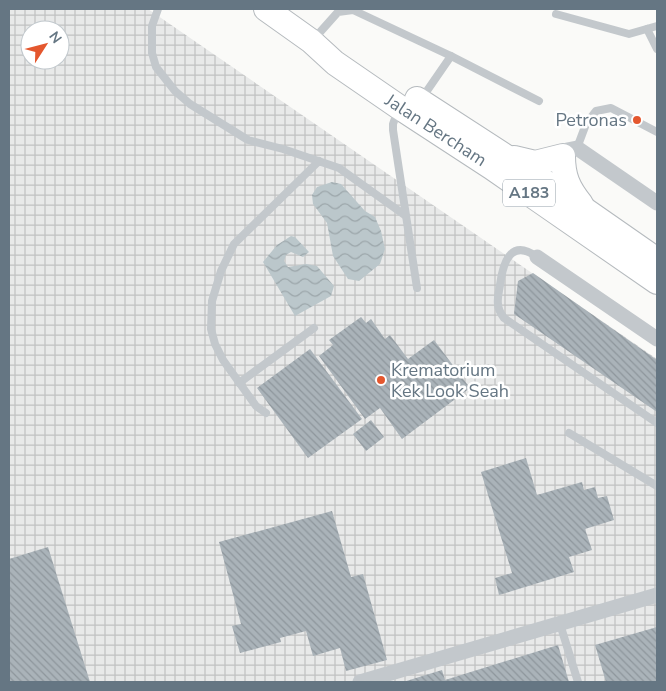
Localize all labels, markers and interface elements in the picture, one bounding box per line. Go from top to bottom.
north arrow [20,20,70,70]
text: N [44,28,66,47]
street label: Jalan Bercham [380,88,491,172]
place label: Petronas [555,108,627,132]
marker: Petronas [631,114,643,126]
road number: A183 [503,180,555,207]
place label: Krematorium Kek Look Seah [391,358,509,403]
marker: Krematorium Kek Look Seah [375,374,387,386]

